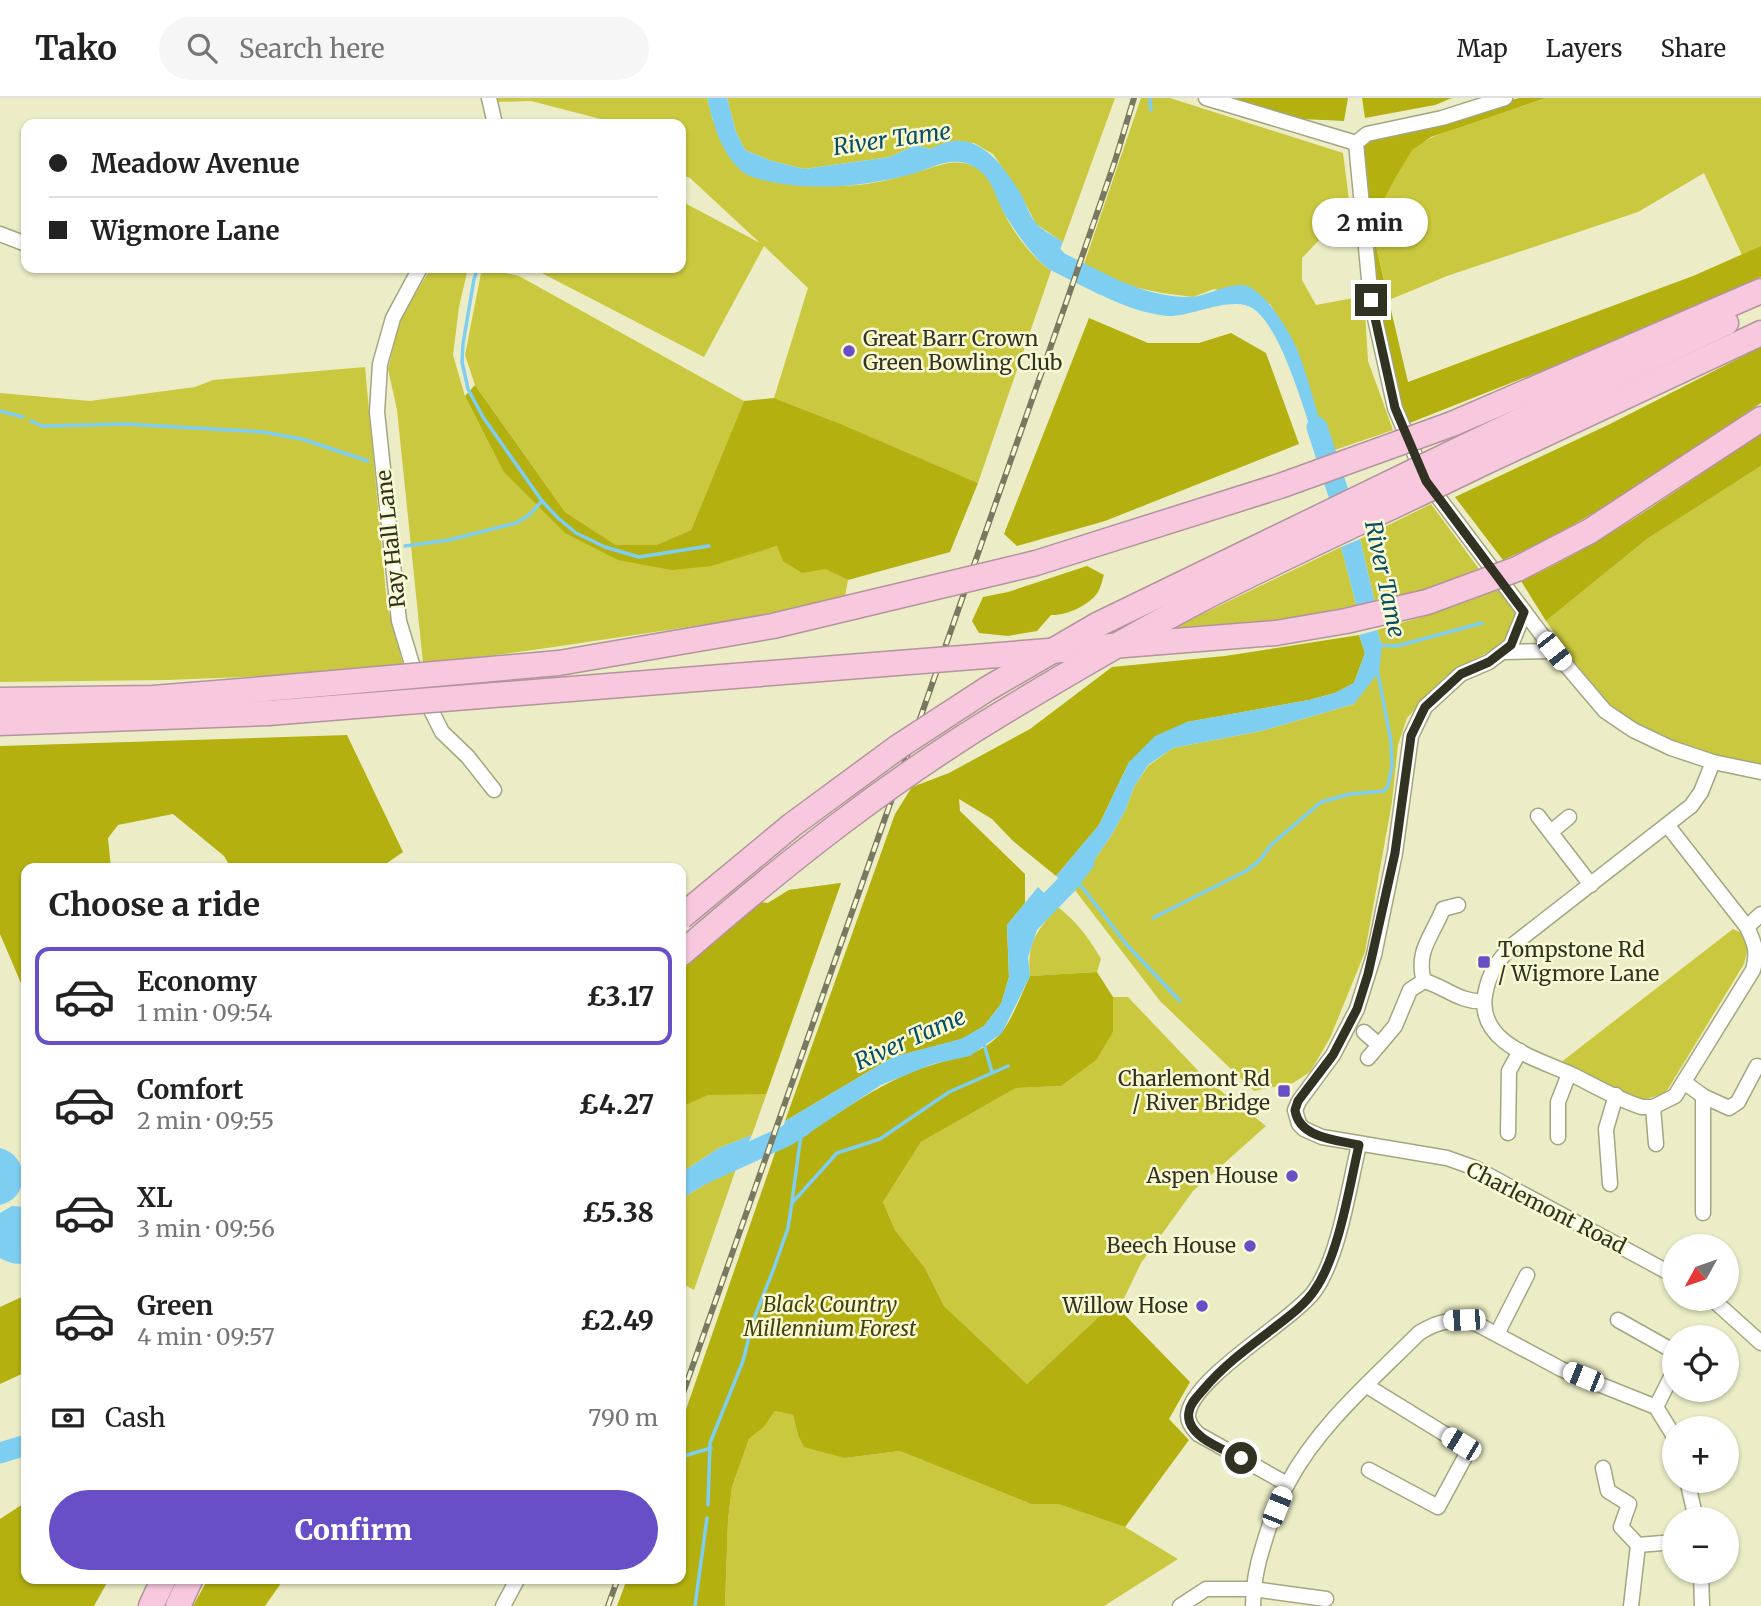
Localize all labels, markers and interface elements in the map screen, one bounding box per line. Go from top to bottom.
search box [159,17,649,80]
text: Tako [35,28,117,69]
icon: search [183,29,221,67]
text: Search here [239,32,385,65]
text: Map [1457,33,1508,64]
text: Layers [1546,33,1622,64]
text: Share [1660,33,1726,64]
water label: River Tame [831,116,953,161]
text: Meadow Avenue [91,147,300,180]
callout: 2 min [1313,198,1429,248]
text: 2 min [1337,208,1403,237]
text: Wigmore Lane [91,214,279,247]
route end [1355,284,1387,316]
place label: Great Barr Crown Green Bowling Club [863,325,1062,376]
marker: Great Barr Crown Green Bowling Club [841,343,857,359]
street label: Ray Hall Lane [370,469,411,609]
water label: River Tame [1359,518,1412,640]
car [1533,628,1576,674]
text: Choose a ride [49,885,260,925]
place label: Tompstone Rd / Wigmore Lane [1498,936,1659,987]
marker: Tompstone Rd / Wigmore Lane [1476,954,1492,970]
icon: car [53,965,116,1028]
text: Economy [137,965,257,998]
text: £3.17 [586,980,654,1013]
text: 1 min · 09:54 [137,998,272,1027]
water label: River Tame [850,1001,970,1076]
place label: Charlemont Rd / River Bridge [1118,1065,1270,1116]
icon: car [53,1073,116,1136]
text: Comfort [137,1073,243,1106]
marker: Charlemont Rd / River Bridge [1276,1083,1292,1099]
text: £4.27 [579,1088,654,1121]
text: 2 min · 09:55 [137,1106,274,1135]
street label: Charlemont Road [1462,1156,1631,1260]
place label: Aspen House [1145,1162,1278,1189]
marker: Aspen House [1284,1168,1300,1184]
icon: car [53,1181,116,1244]
text: XL [137,1181,173,1214]
text: £5.38 [582,1196,654,1229]
text: 3 min · 09:56 [137,1214,275,1243]
place label: Beech House [1106,1232,1236,1259]
north arrow [1662,1234,1740,1311]
map controls [1662,1234,1739,1584]
marker: Beech House [1242,1238,1258,1254]
icon: car [53,1289,116,1352]
text: Green [137,1289,213,1322]
park label: Black Country Millennium Forest [743,1291,917,1342]
place label: Willow Hose [1061,1292,1188,1319]
marker: Willow Hose [1194,1298,1210,1314]
text: £2.49 [580,1304,654,1337]
car [1443,1309,1486,1331]
text: 4 min · 09:57 [137,1322,275,1351]
button: locate [1662,1325,1739,1402]
car [1560,1359,1607,1395]
icon: cash [49,1399,87,1437]
text: Cash [105,1401,166,1434]
text: 790 m [588,1403,658,1432]
button: + [1662,1416,1739,1493]
car [1438,1424,1485,1464]
route start [1225,1442,1257,1474]
car [1260,1484,1295,1530]
button: Confirm [49,1490,658,1570]
button: − [1662,1507,1739,1584]

